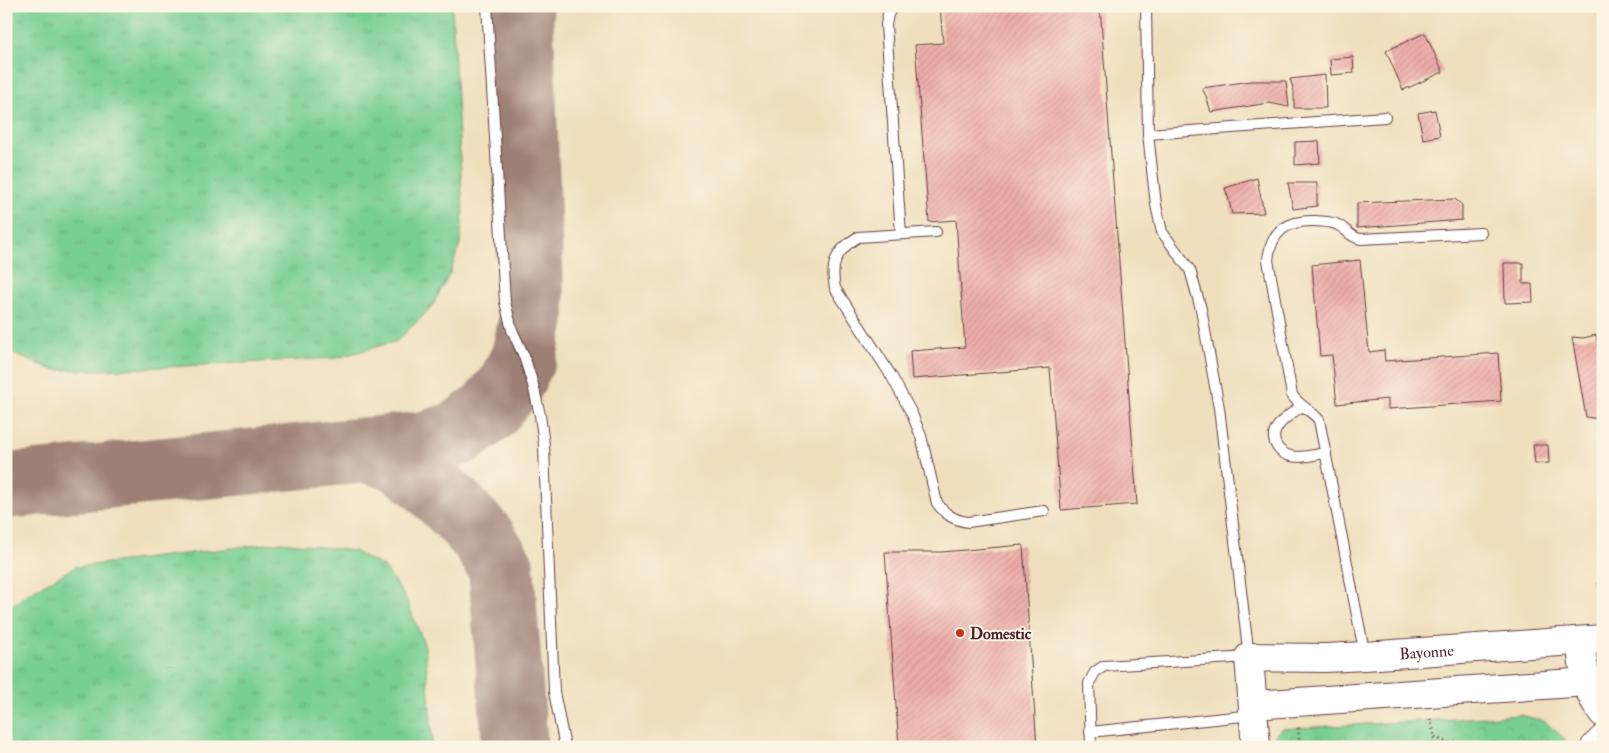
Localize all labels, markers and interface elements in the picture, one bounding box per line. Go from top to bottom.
place label: Domestic [970,624,1032,644]
marker: Domestic [954,627,966,639]
street label: Bayonne [1399,641,1455,665]

